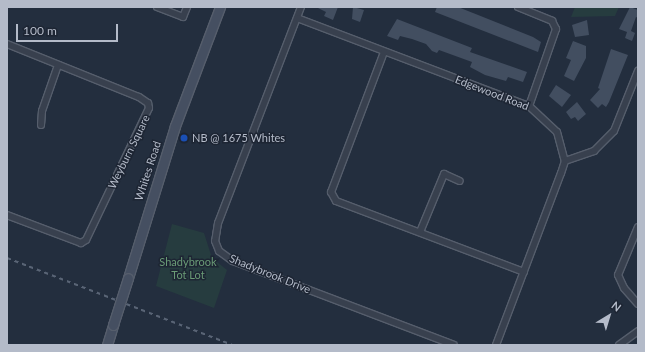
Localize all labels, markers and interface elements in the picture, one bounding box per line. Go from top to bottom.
scale bar [18,16,120,42]
text: 100 m [23,23,57,38]
street label: Edgewood Road [453,73,531,113]
street label: Weyburn Square [105,113,153,191]
place label: NB @ 1675 Whites [192,131,285,145]
marker: NB @ 1675 Whites [179,133,189,143]
street label: Whites Road [132,140,164,202]
street label: Shadybrook Drive [227,252,313,296]
park label: Shadybrook Tot Lot [159,256,217,282]
north arrow [589,296,629,336]
text: N [609,298,624,314]

